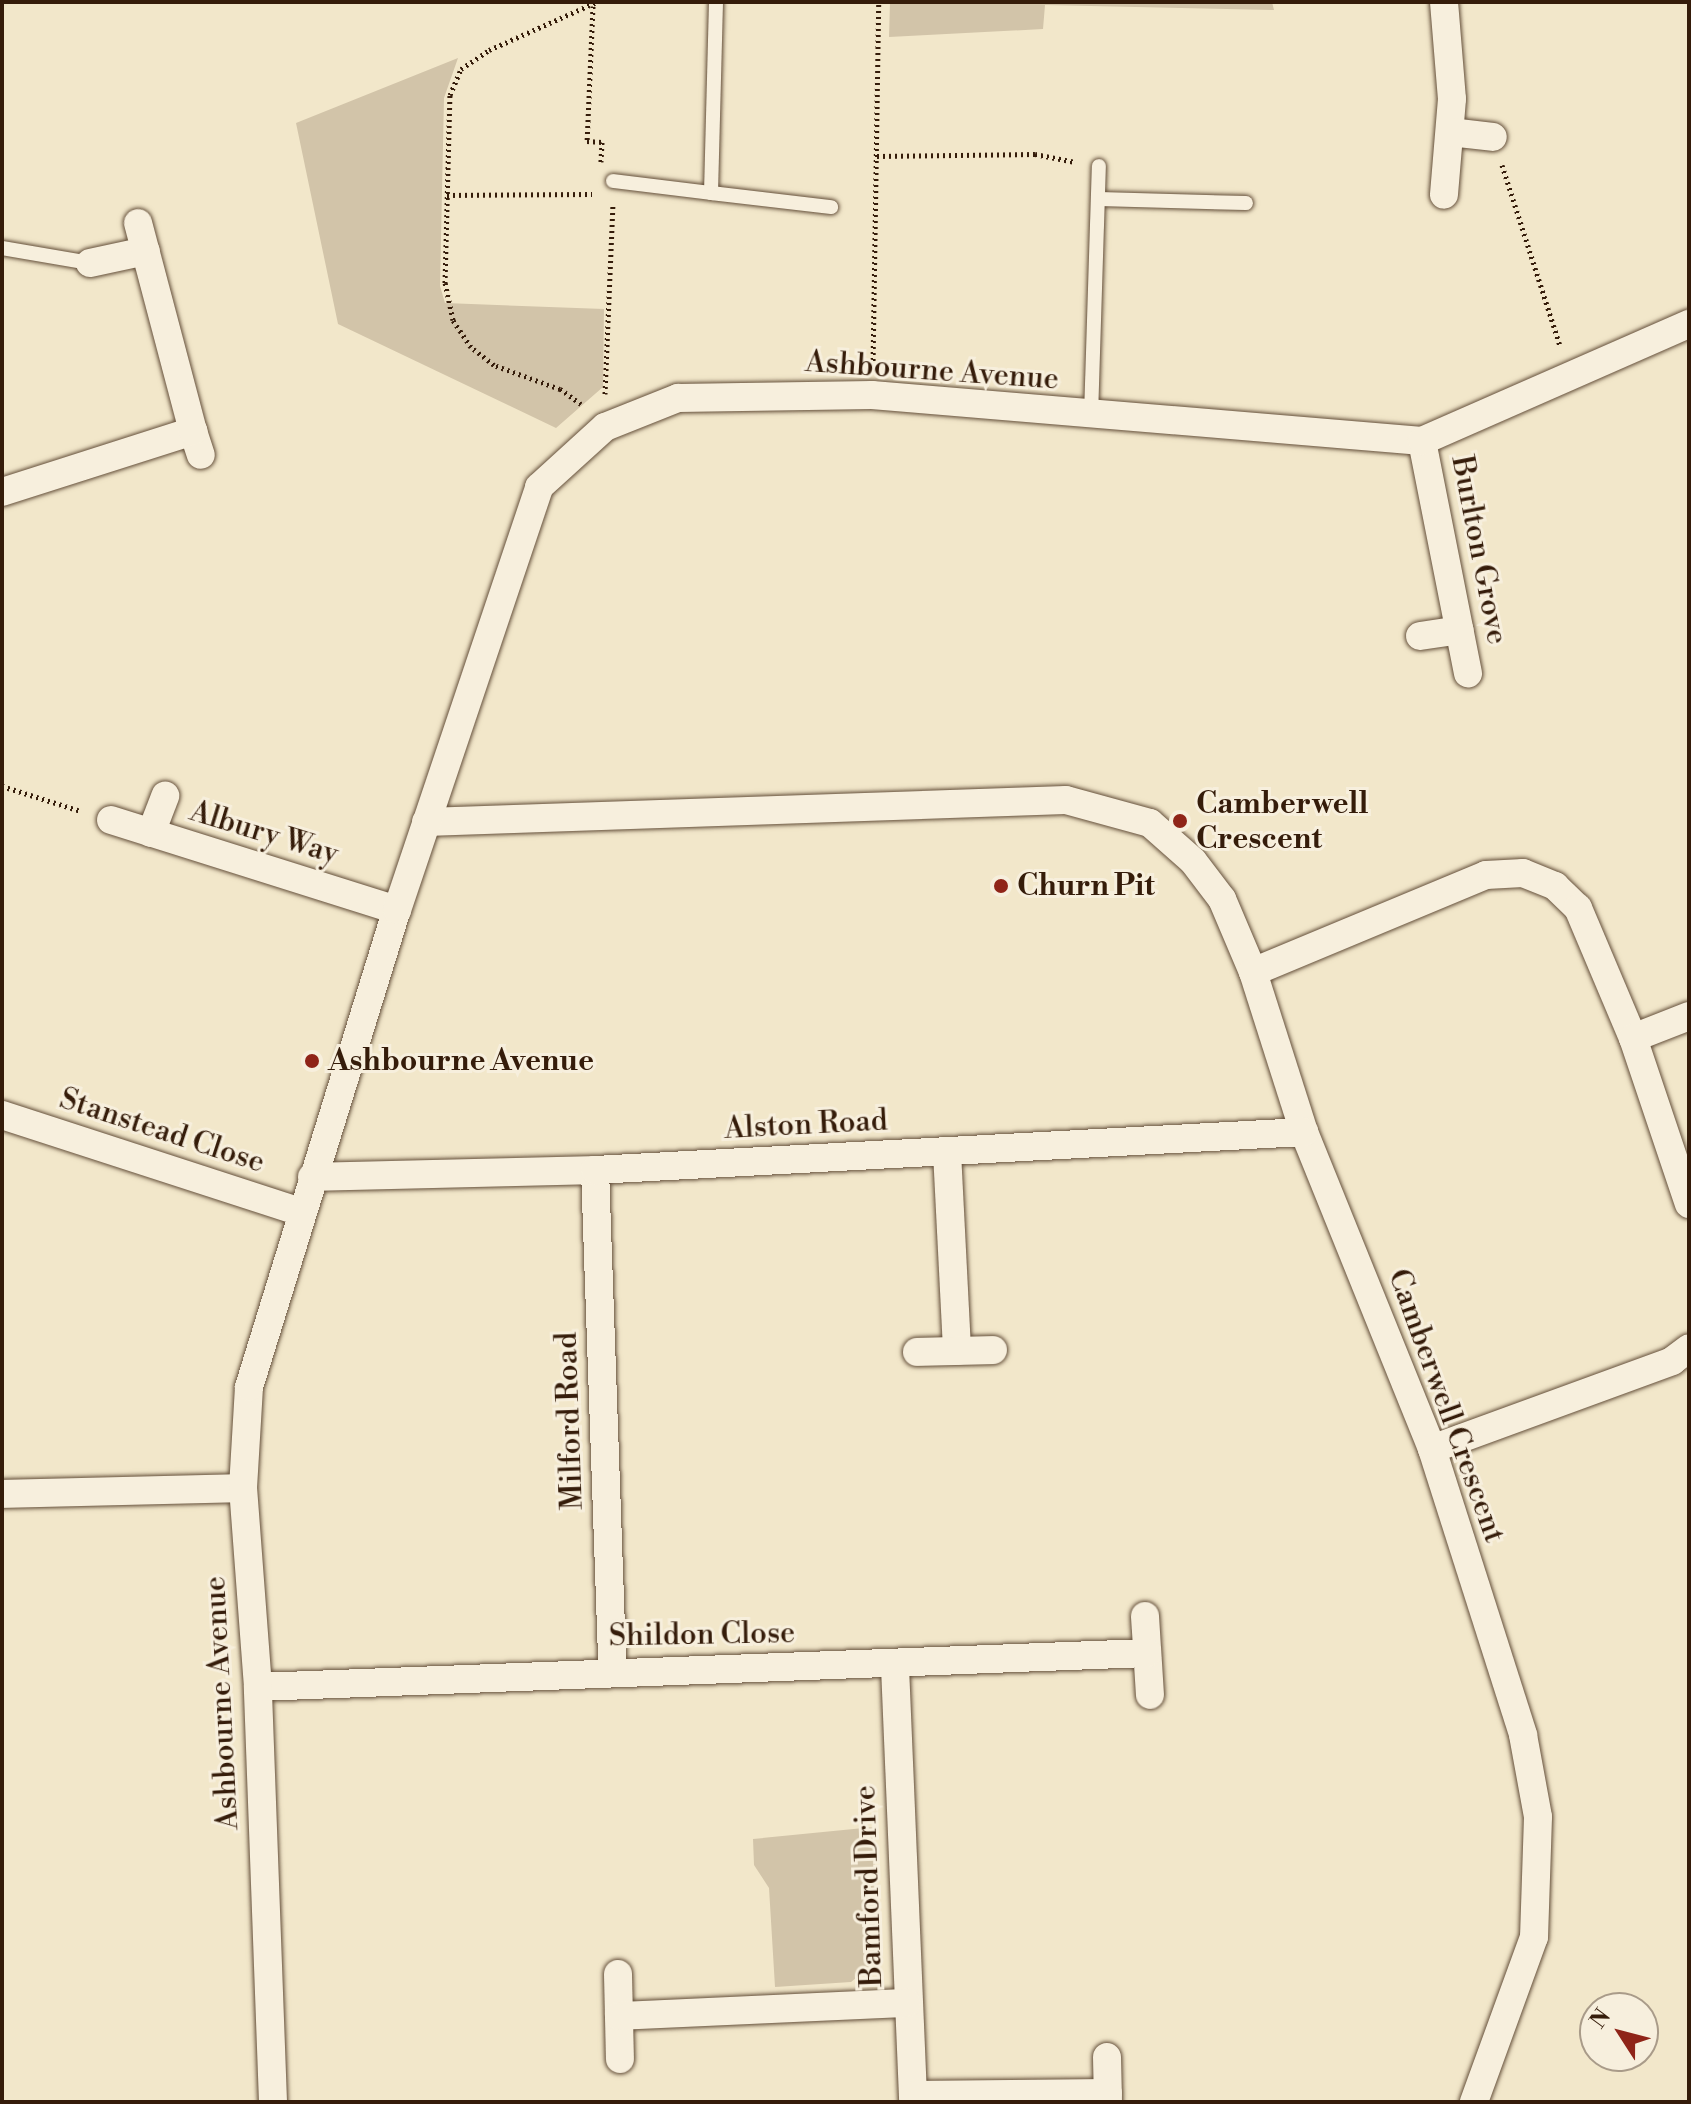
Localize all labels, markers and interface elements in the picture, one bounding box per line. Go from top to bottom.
street label: Ashbourne Avenue [804,344,1060,398]
street label: Burlton Grove [1443,453,1515,647]
place label: Camberwell Crescent [1196,786,1368,856]
street label: Albury Way [185,793,343,873]
marker: Camberwell Crescent [1171,812,1189,830]
place label: Churn Pit [1017,868,1155,904]
marker: Churn Pit [992,877,1010,895]
place label: Ashbourne Avenue [328,1043,594,1079]
marker: Ashbourne Avenue [303,1052,321,1070]
street label: Stanstead Close [55,1081,269,1181]
street label: Alston Road [723,1103,889,1147]
street label: Camberwell Crescent [1380,1264,1512,1548]
street label: Milford Road [549,1331,591,1511]
street label: Ashbourne Avenue [197,1575,247,1831]
street label: Shildon Close [608,1615,796,1655]
street label: Bamford Drive [847,1784,891,1988]
north arrow [1579,1992,1659,2072]
text: N [1585,2004,1617,2034]

